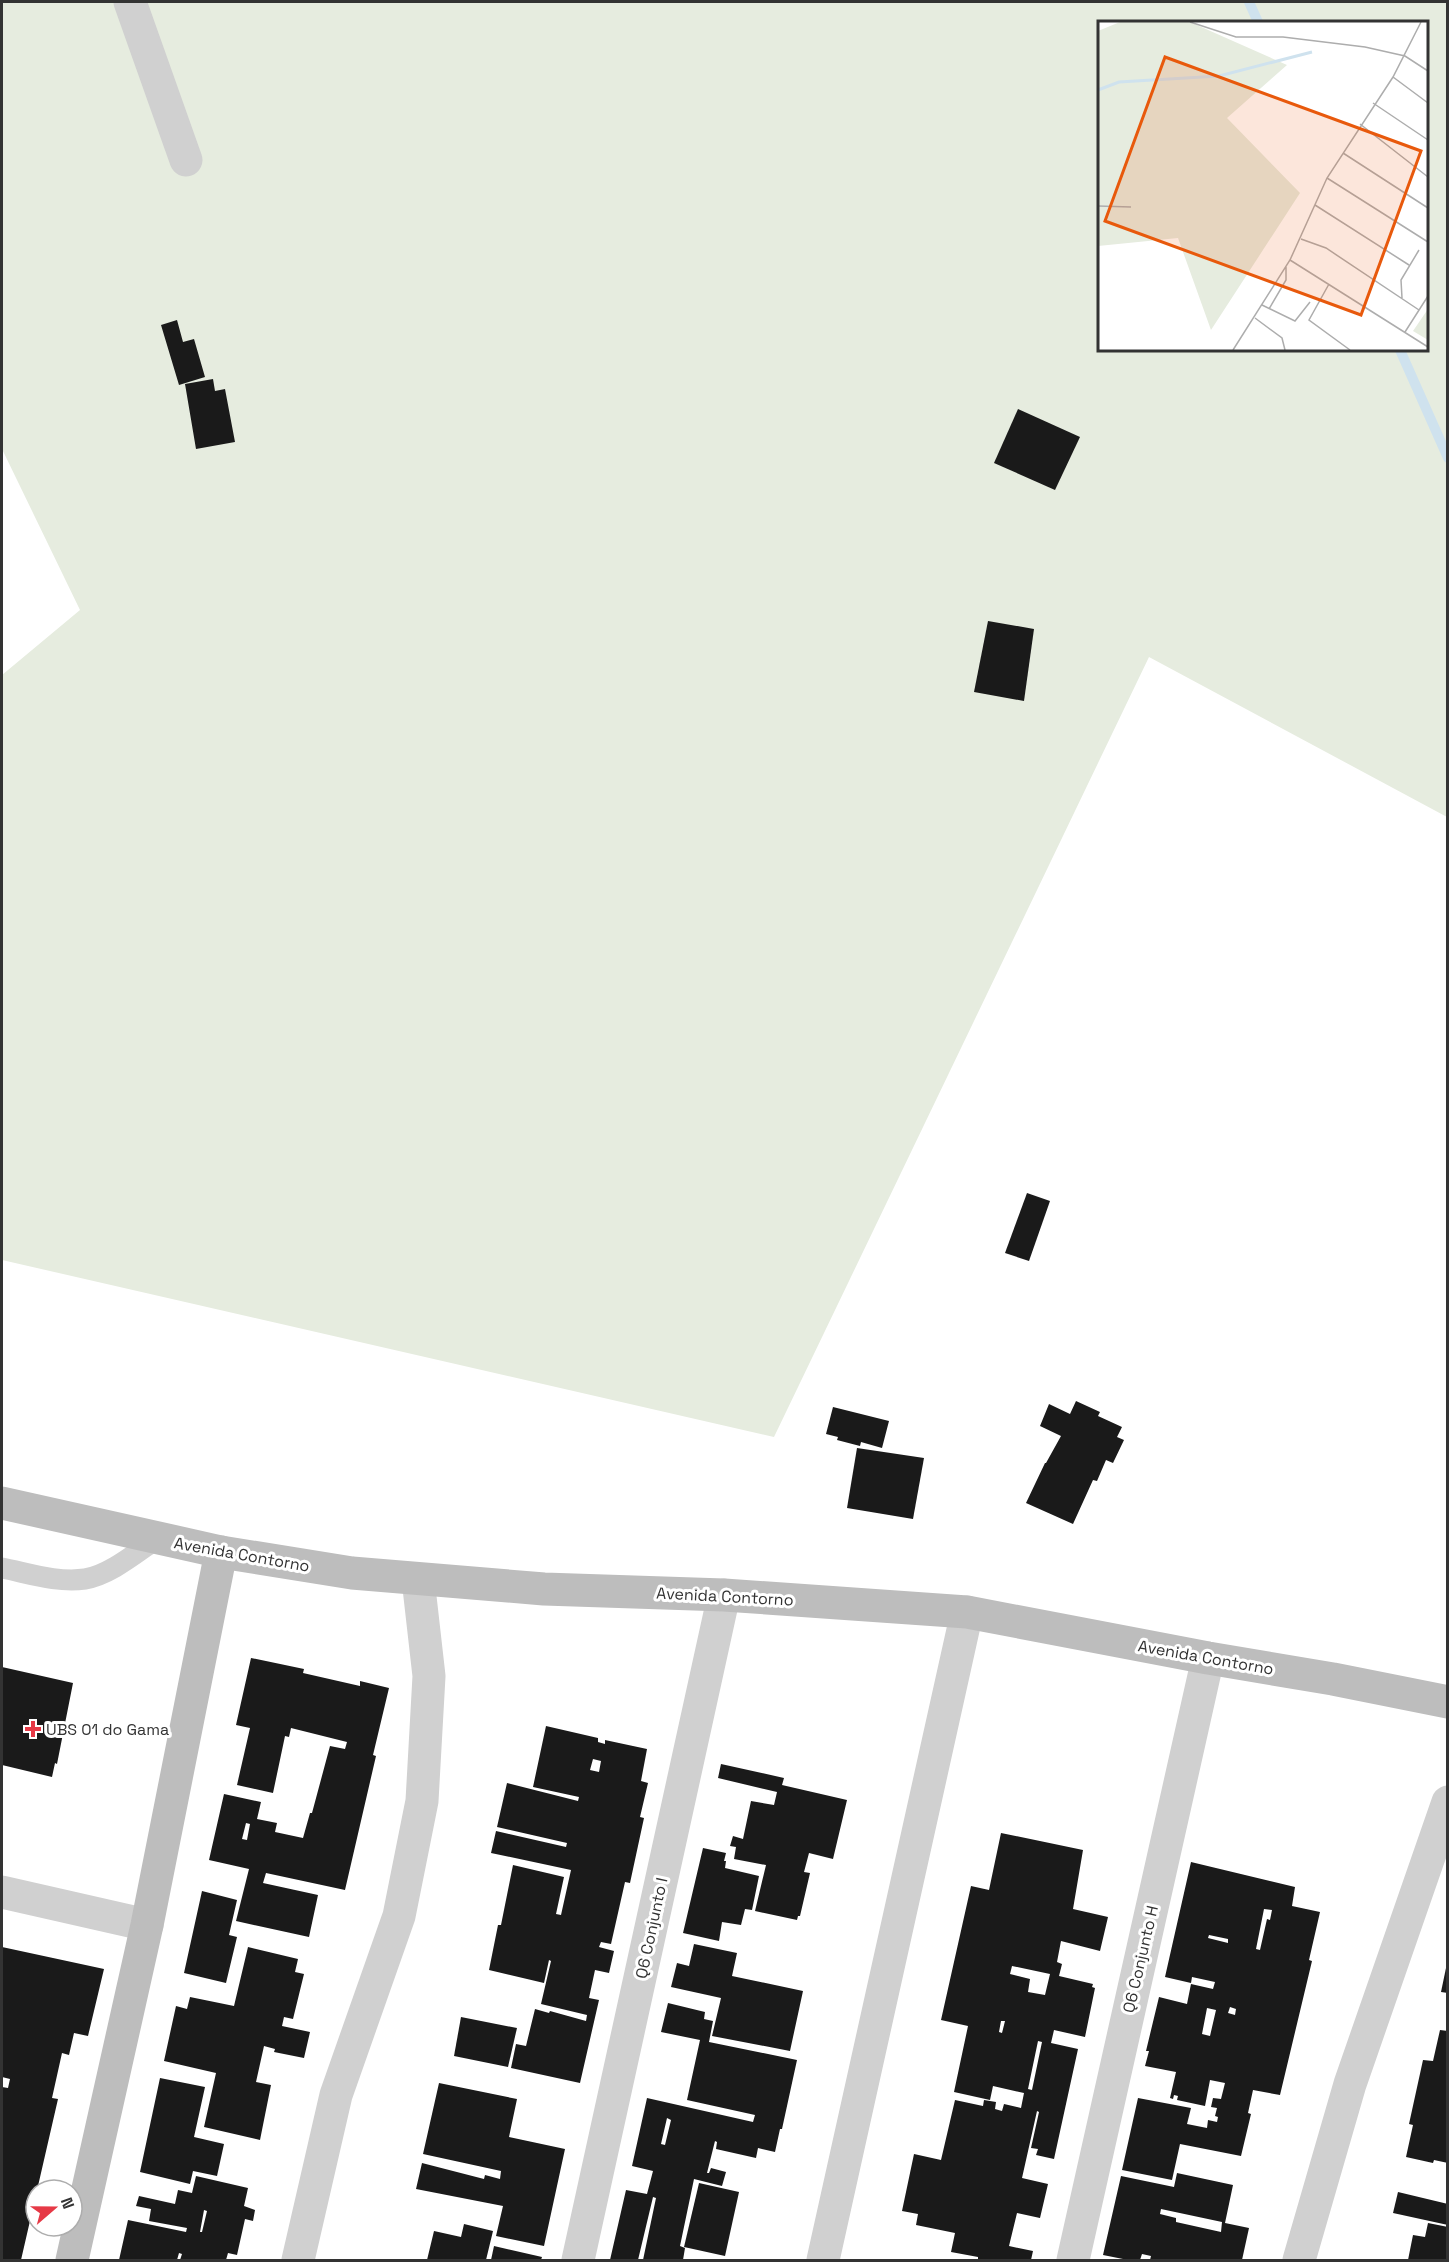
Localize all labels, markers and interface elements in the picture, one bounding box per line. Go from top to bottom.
inset map [1098,21,1428,351]
street label: Avenida Contorno [172,1532,311,1577]
street label: Avenida Contorno [656,1582,794,1611]
street label: Avenida Contorno [1136,1635,1275,1680]
place label: UBS 01 do Gama [46,1719,169,1740]
marker: UBS 01 do Gama [24,1720,42,1738]
street label: Q6 Conjunto I [631,1876,672,1981]
street label: Q6 Conjunto H [1118,1903,1163,2015]
north arrow [24,2178,84,2238]
text: N [56,2194,79,2212]

